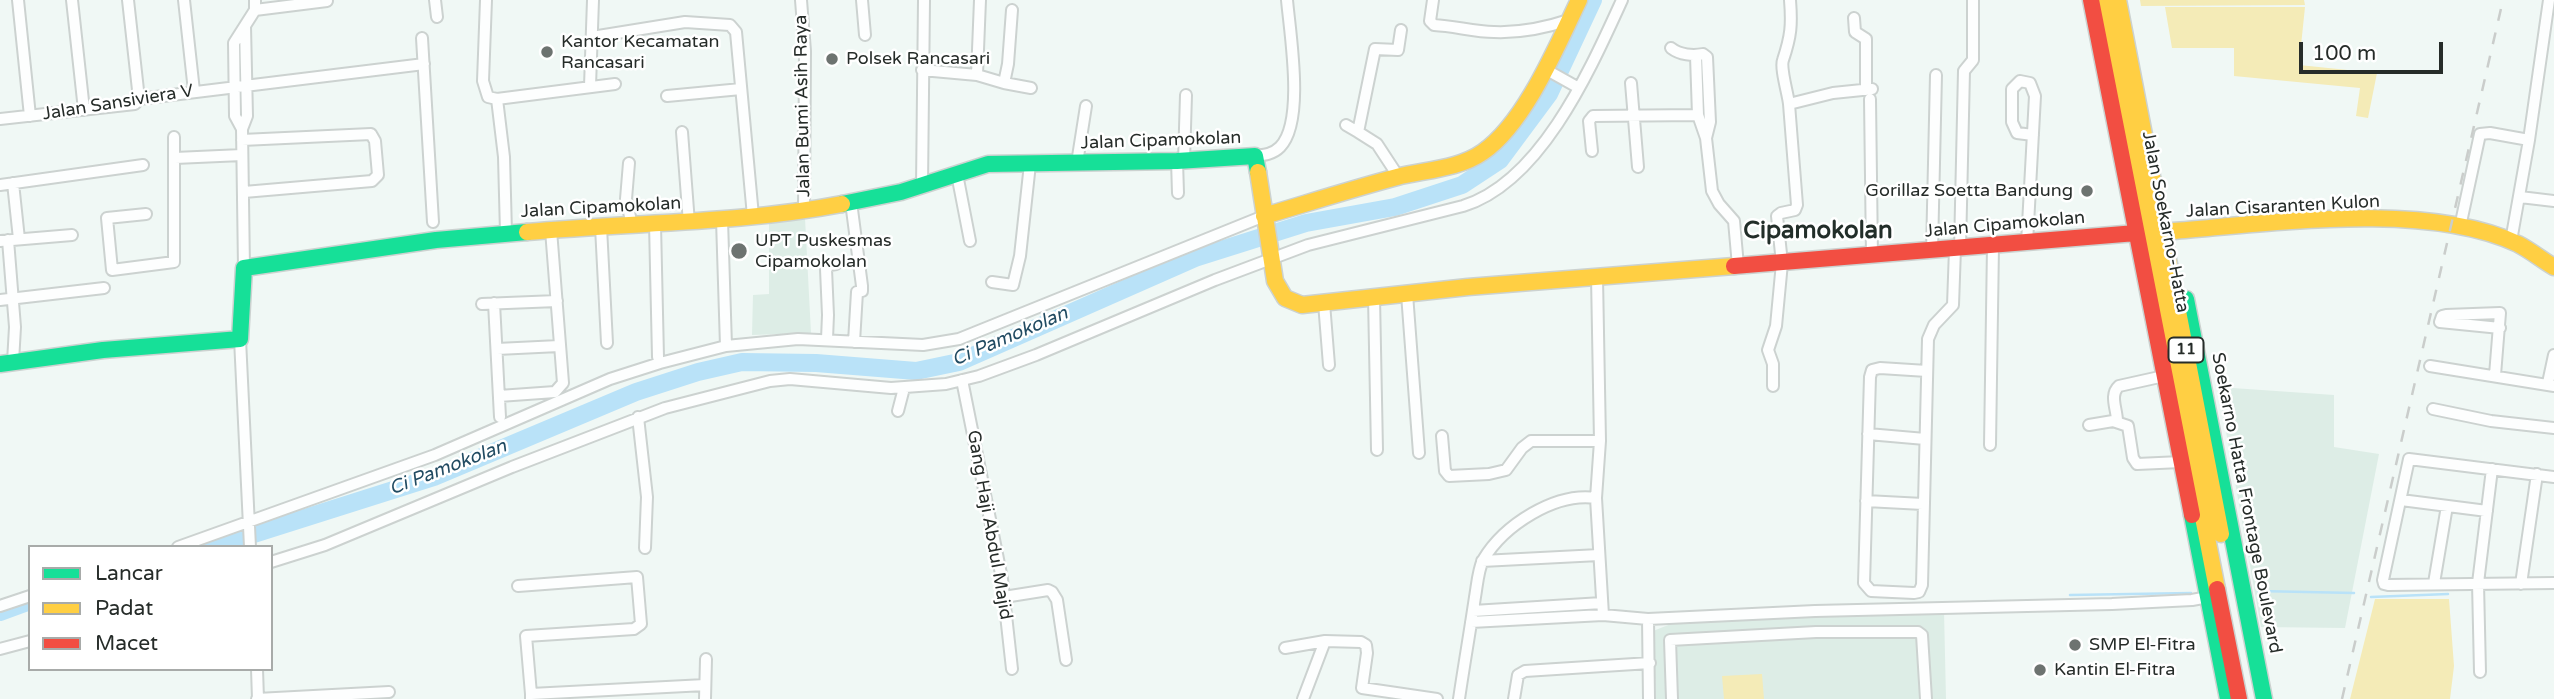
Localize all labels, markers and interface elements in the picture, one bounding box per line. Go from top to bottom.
street label: Jalan Bumi Asih Raya [791,15,815,197]
scale bar [2302,28,2446,72]
place label: Kantor Kecamatan Rancasari [561,31,720,74]
text: 100 m [2312,41,2376,66]
marker: Kantor Kecamatan Rancasari [539,44,555,60]
place label: Polsek Rancasari [846,48,990,70]
marker: Polsek Rancasari [824,51,840,67]
street label: Jalan Sansiviera V [41,80,195,126]
street label: Jalan Cipamokolan [1080,127,1242,155]
street label: Jalan Soekarno-Hatta [2137,130,2193,314]
place label: Gorillaz Soetta Bandung [1865,180,2073,202]
marker: Gorillaz Soetta Bandung [2079,183,2095,199]
street label: Jalan Cisaranten Kulon [2185,191,2381,223]
street label: Jalan Cipamokolan [520,193,682,223]
street label: Jalan Cipamokolan [1924,207,2086,243]
district label: Cipamokolan [1743,218,1893,246]
place label: UPT Puskesmas Cipamokolan [755,230,892,272]
marker: UPT Puskesmas Cipamokolan [729,241,749,261]
water label: Ci Pamokolan [949,302,1071,372]
road number: 11 [2168,338,2204,362]
street label: Soekarno Hatta Frontage Boulevard [2206,351,2286,655]
street label: Gang Haji Abdul Majid [962,428,1016,622]
water label: Ci Pamokolan [386,435,510,501]
legend [28,545,273,671]
text: Lancar [95,561,163,586]
text: Padat [95,596,153,621]
text: Macet [95,631,158,656]
place label: SMP El-Fitra [2089,634,2196,656]
marker: SMP El-Fitra [2067,637,2083,653]
place label: Kantin El-Fitra [2054,659,2175,681]
marker: Kantin El-Fitra [2032,662,2048,678]

